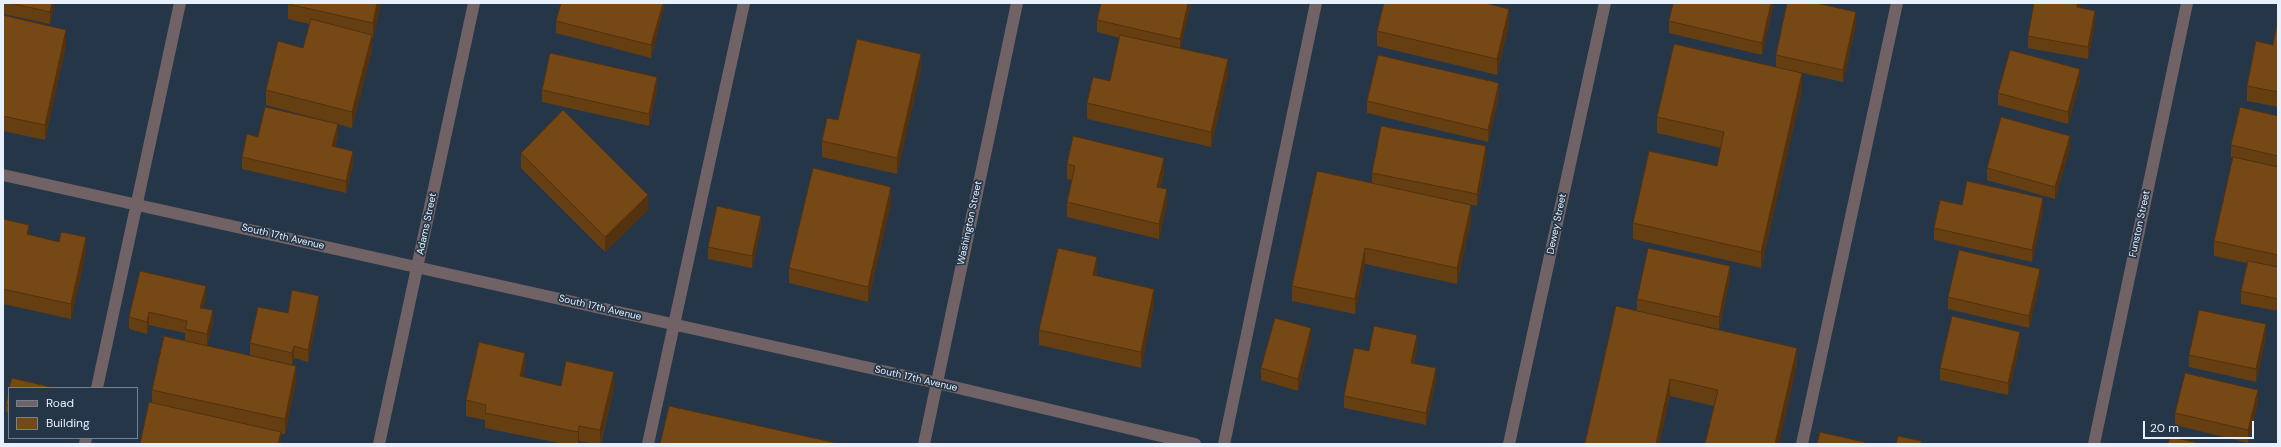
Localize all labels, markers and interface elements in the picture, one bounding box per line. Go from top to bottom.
street label: Washington Street [955,180,985,266]
street label: Funston Street [2127,189,2153,259]
street label: Adams Street [415,192,439,256]
street label: Dewey Street [1545,193,1569,255]
street label: South 17th Avenue [240,222,326,252]
street label: South 17th Avenue [557,293,643,323]
street label: South 17th Avenue [873,364,959,394]
legend [8,387,138,439]
text: Road [46,395,74,411]
scale bar [2145,413,2256,439]
text: Building [46,415,90,431]
text: 20 m [2150,420,2179,436]

